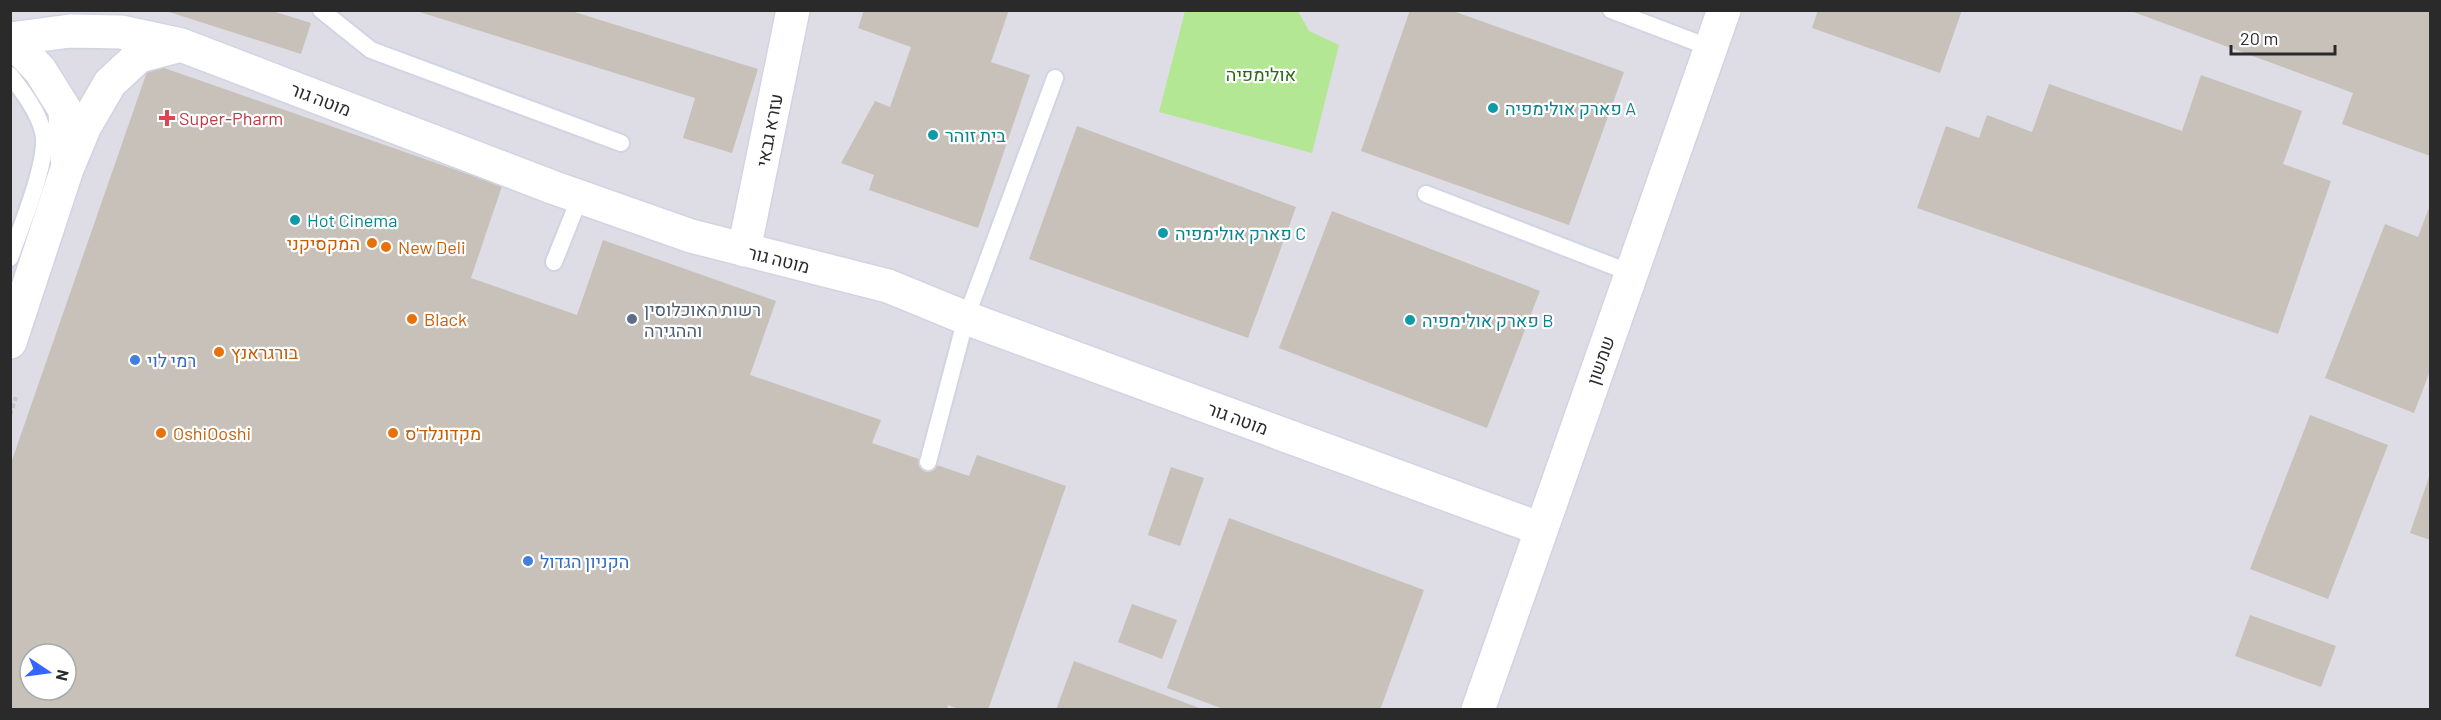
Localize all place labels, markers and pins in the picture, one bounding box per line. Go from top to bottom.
place label: פארק אולימפיה A [1505,97,1636,119]
marker: פארק אולימפיה A [1486,101,1500,115]
place label: Super-Pharm [179,107,283,129]
marker: Super-Pharm [160,111,174,125]
place label: בית זוהר [945,124,1006,146]
marker: בית זוהר [926,128,940,142]
place label: Hot Cinema [307,209,397,231]
marker: Hot Cinema [288,213,302,227]
place label: פארק אולימפיה C [1175,222,1306,244]
marker: פארק אולימפיה C [1156,226,1170,240]
place label: המקסיקני [287,232,360,254]
marker: המקסיקני [365,236,379,250]
place label: New Deli [398,236,466,258]
marker: New Deli [379,240,393,254]
place label: רשות האוכלוסין וההגירה [644,298,761,341]
place label: Black [424,308,467,330]
place label: פארק אולימפיה B [1422,309,1554,331]
marker: Black [405,312,419,326]
marker: רשות האוכלוסין וההגירה [625,312,639,326]
marker: פארק אולימפיה B [1403,313,1417,327]
place label: בורגראנץ [231,341,299,363]
marker: בורגראנץ [212,345,226,359]
place label: רמי לוי [147,349,196,371]
marker: רמי לוי [128,353,142,367]
place label: OshiOoshi [173,422,251,444]
place label: מקדונלד'ס [405,422,481,444]
marker: OshiOoshi [154,426,168,440]
marker: מקדונלד'ס [386,426,400,440]
place label: הקניון הגדול [540,550,629,572]
marker: הקניון הגדול [521,554,535,568]

